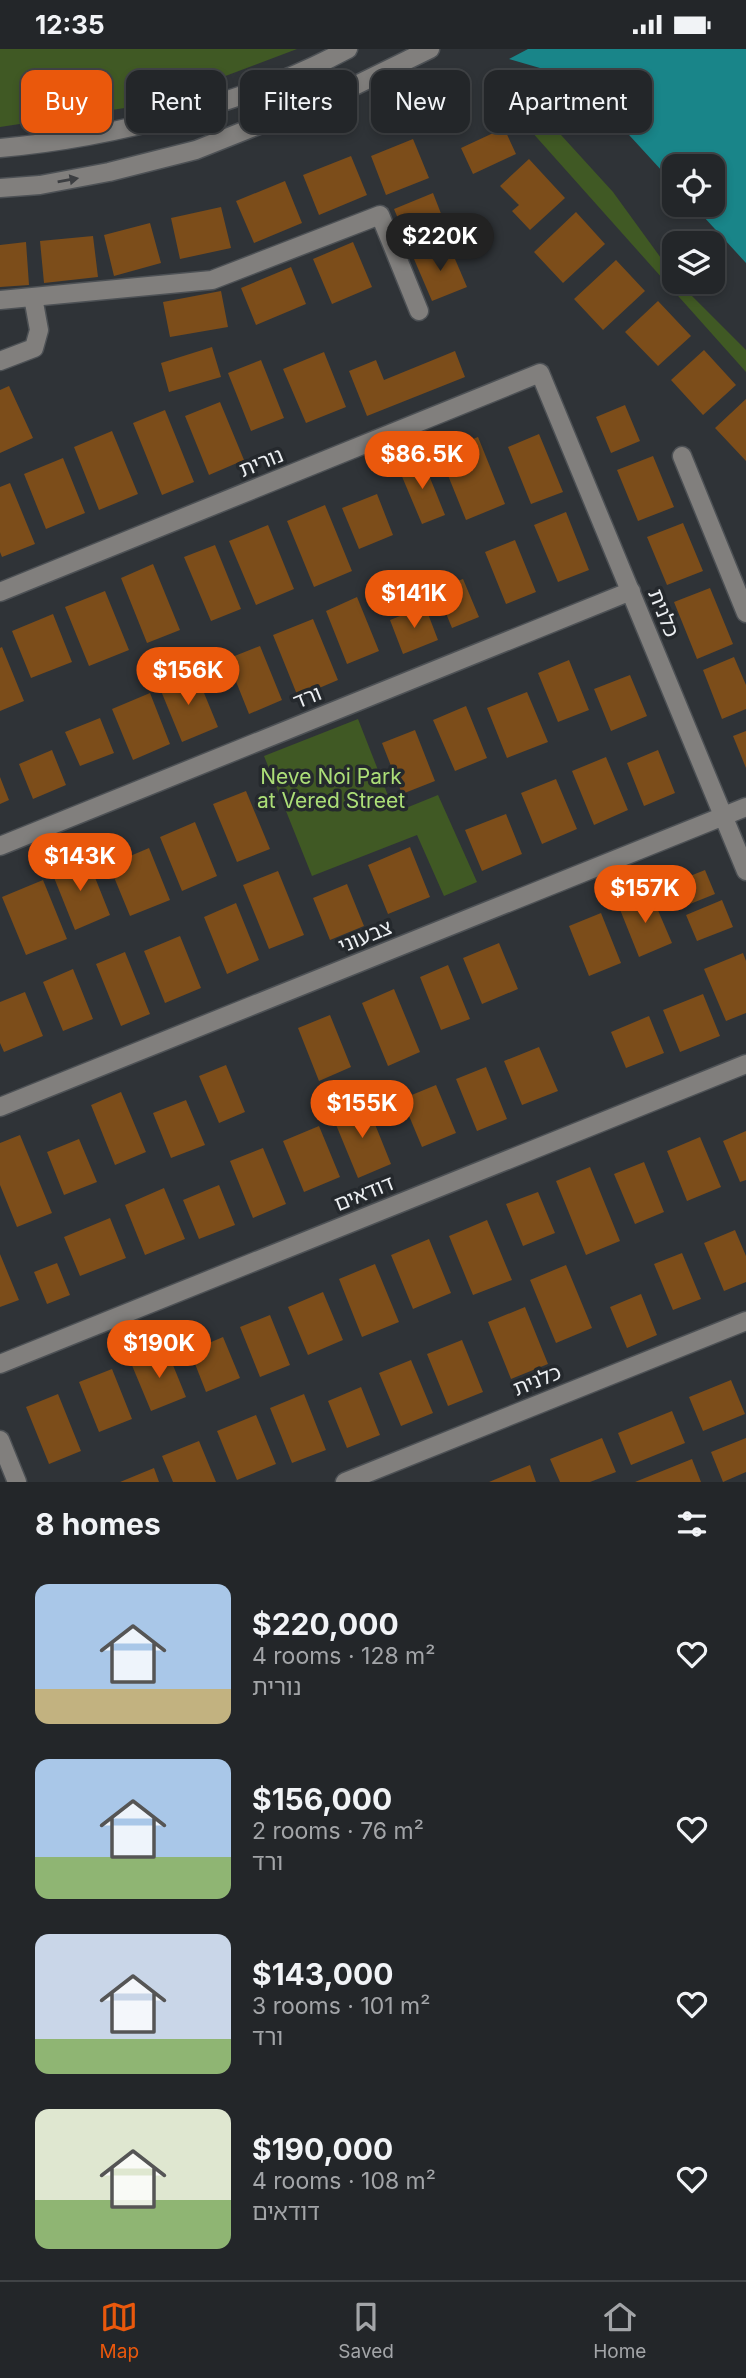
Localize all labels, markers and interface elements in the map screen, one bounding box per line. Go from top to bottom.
text: 12:35 [35,9,105,40]
chip: Buy [21,70,112,133]
chip: Rent [126,70,226,133]
chip: Filters [240,70,357,133]
chip: New [371,70,470,133]
chip: Apartment [484,70,652,133]
map controls [662,154,725,294]
button: locate [662,154,725,217]
one-way arrow [57,174,79,185]
pin: $220K [391,213,489,273]
text: $220K [402,222,478,250]
button: layers [662,231,725,294]
pin: $86.5K [365,431,479,491]
text: $86.5K [380,440,464,468]
street label: נורית [235,442,287,482]
pin: $141K [365,571,463,630]
text: $141K [381,579,447,607]
street label: כלנית [643,585,685,641]
pin: $156K [139,647,237,707]
text: $156K [152,656,224,684]
street label: ורד [289,680,325,714]
park label: Neve Noi Park at Vered Street [257,764,405,813]
pin: $143K [31,833,129,893]
text: $143K [44,842,116,870]
pin: $157K [596,865,694,925]
text: $157K [610,874,680,902]
street label: צבעוני [334,914,396,958]
pin: $155K [313,1081,411,1140]
text: $155K [327,1089,397,1117]
street label: דודאים [331,1170,397,1216]
pin: $190K [110,1321,208,1380]
text: $190K [123,1329,195,1357]
street label: כלנית [509,1359,565,1401]
icon: filters [673,1505,711,1543]
text: 8 homes [35,1506,161,1542]
text: $220,000 [252,1606,399,1642]
icon: home [91,1612,175,1696]
icon: heart [673,1635,711,1673]
text: 4 rooms · 128 m² [252,1642,435,1670]
text: נורית [252,1673,302,1701]
text: $156,000 [252,1781,392,1817]
icon: home [91,1787,175,1871]
icon: heart [673,1810,711,1848]
text: 2 rooms · 76 m² [252,1817,424,1845]
text: ורד [252,1848,283,1876]
text: $143,000 [252,1956,393,1992]
icon: home [91,1962,175,2046]
icon: heart [673,1985,711,2023]
text: 3 rooms · 101 m² [252,1992,430,2020]
text: ורד [252,2023,283,2051]
text: $190,000 [252,2131,393,2167]
icon: home [91,2137,175,2221]
icon: heart [673,2160,711,2198]
text: 4 rooms · 108 m² [252,2167,436,2195]
text: דודאים [252,2198,320,2226]
tab: Map [100,2298,139,2363]
tab: Saved [338,2298,394,2363]
tab: Home [593,2298,646,2363]

